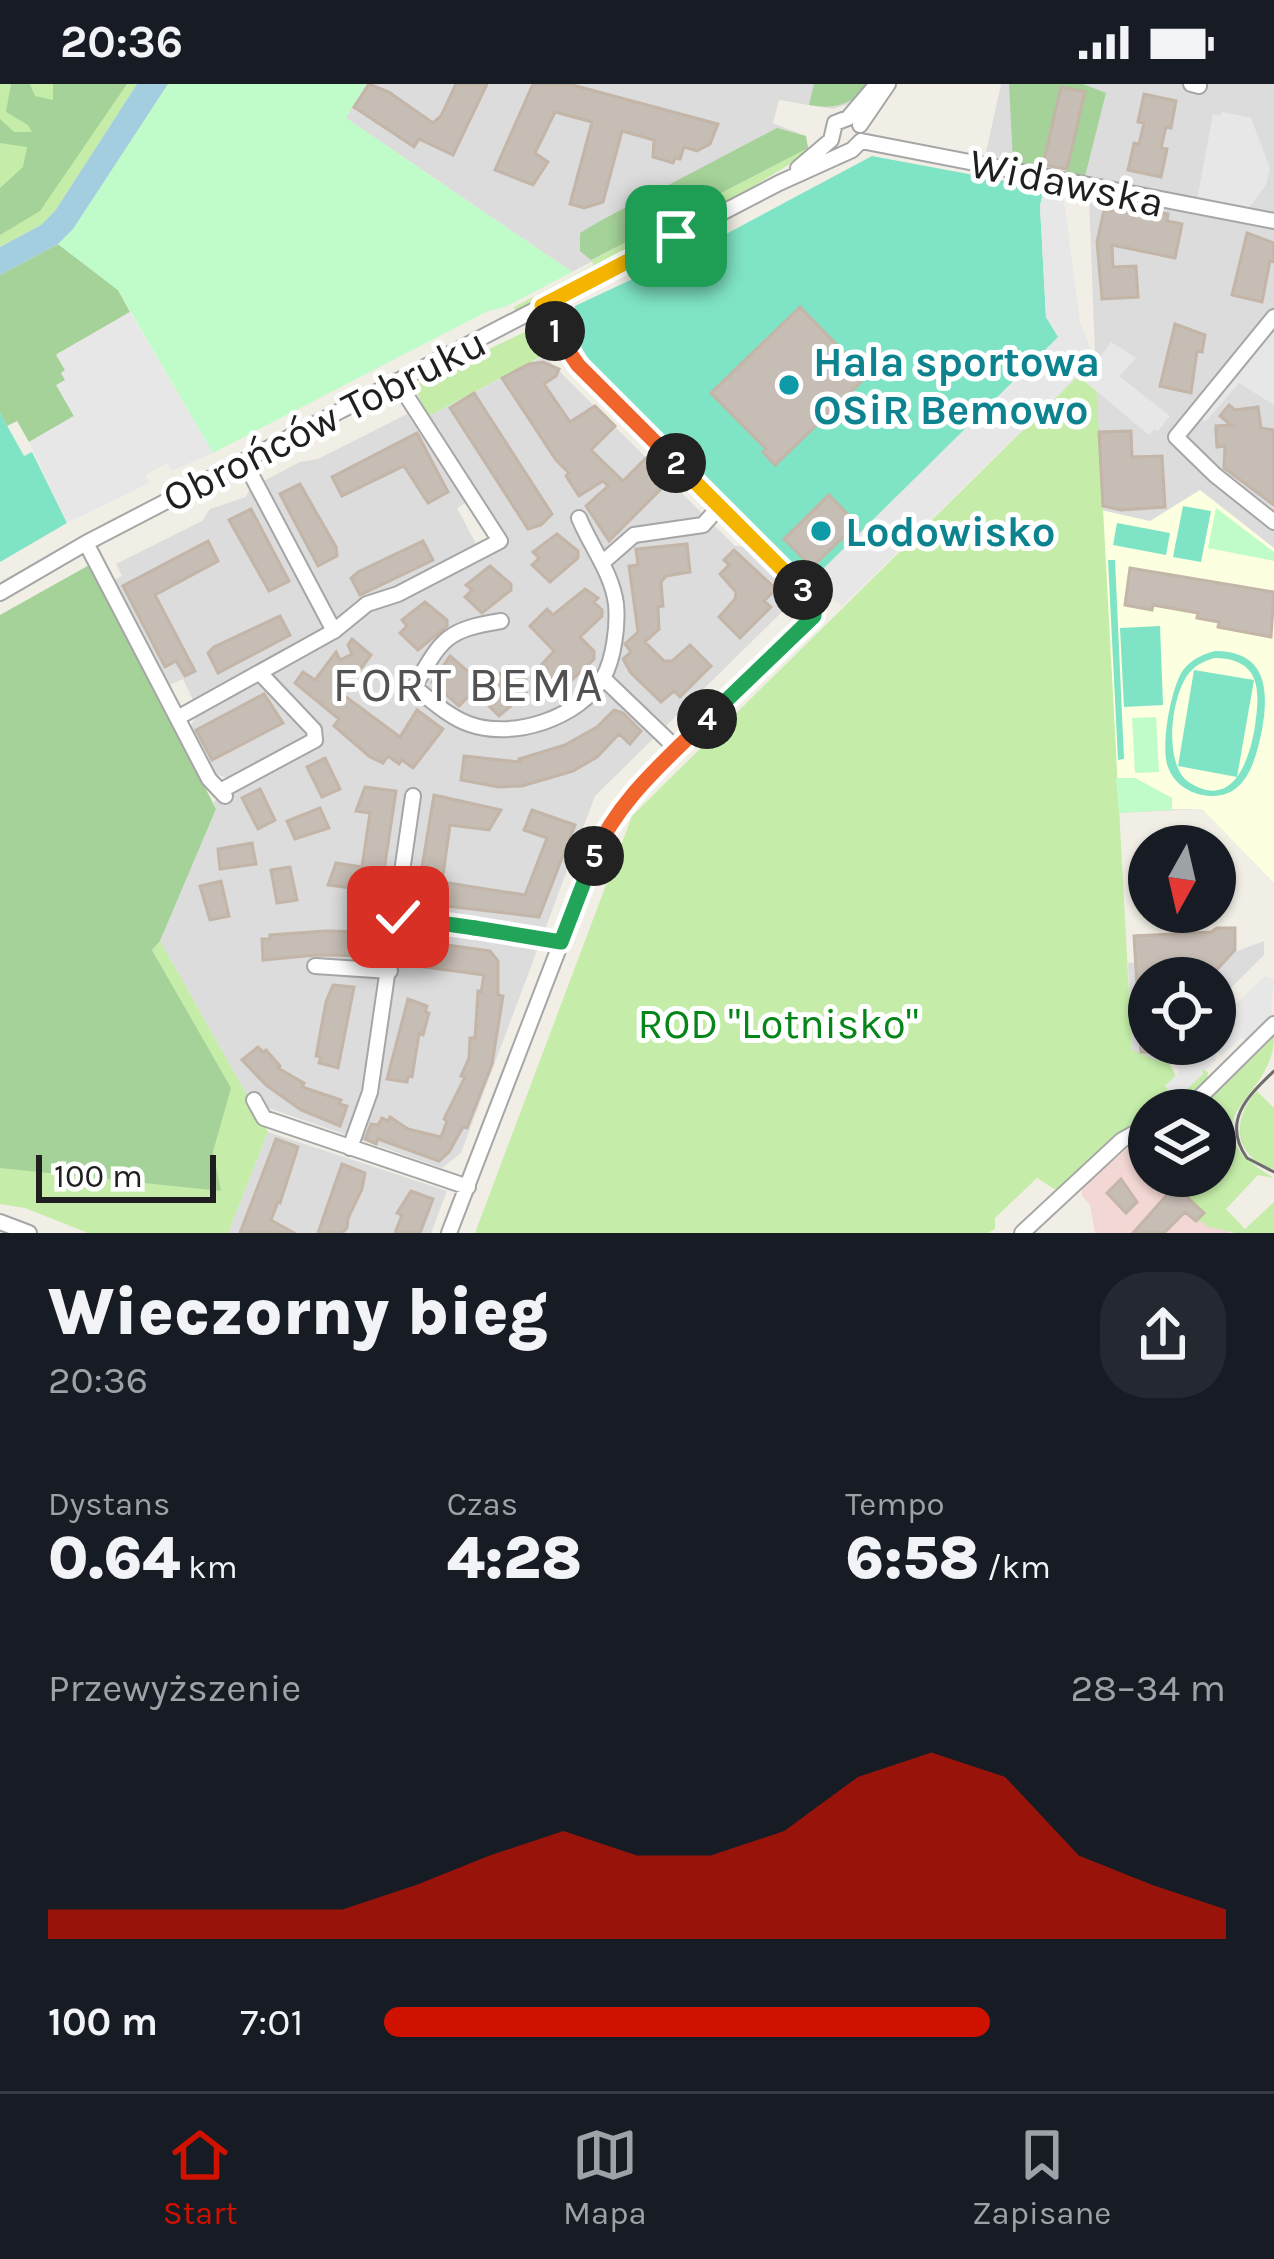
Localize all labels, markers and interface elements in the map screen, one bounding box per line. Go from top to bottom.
text: 20:36 [60,16,183,68]
street label: Widawska [965,138,1169,228]
pin [625,185,727,287]
icon: arrive [643,203,709,269]
pin: 1 [525,301,585,361]
text: 1 [549,312,561,350]
street label: Obrońców Tobruku [155,317,494,523]
place label: Hala sportowa OSiR Bemowo [813,337,1100,435]
marker: Hala sportowa OSiR Bemowo [776,372,802,398]
pin: 2 [646,433,706,493]
text: 2 [666,444,686,482]
place label: Lodowisko [845,507,1055,557]
marker: Lodowisko [808,518,834,544]
pin: 3 [773,560,833,620]
text: 3 [793,571,813,609]
district label: FORT BEMA [333,657,606,713]
pin: 4 [677,689,737,749]
text: 4 [697,700,717,738]
north arrow [1128,825,1236,933]
map controls [1128,825,1236,1197]
pin: 5 [564,826,624,886]
text: 5 [584,837,604,875]
pin [347,866,449,968]
icon: check [365,884,431,950]
button: locate [1128,957,1236,1065]
park label: ROD "Lotnisko" [637,999,919,1049]
button: layers [1128,1089,1236,1197]
scale bar [36,1149,216,1202]
text: 100 m [54,1157,143,1195]
button: share [1100,1272,1226,1398]
text: Wieczorny bieg [48,1273,548,1351]
text: 20:36 [48,1357,148,1403]
text: Dystans [48,1485,170,1523]
text: Czas [447,1485,518,1523]
text: Tempo [845,1485,945,1523]
text: 0.64 [48,1523,180,1593]
text: 4:28 [447,1523,582,1593]
text: 6:58 [845,1523,979,1593]
text: km [180,1548,238,1586]
text: /km [979,1548,1051,1586]
text: Przewyższenie [48,1665,301,1711]
text: 28–34 m [1070,1665,1226,1711]
text: 100 m [48,1999,158,2045]
text: 7:01 [240,1999,303,2045]
tab: Start [163,2122,238,2232]
tab: Mapa [563,2122,647,2232]
tab: Zapisane [972,2122,1111,2232]

